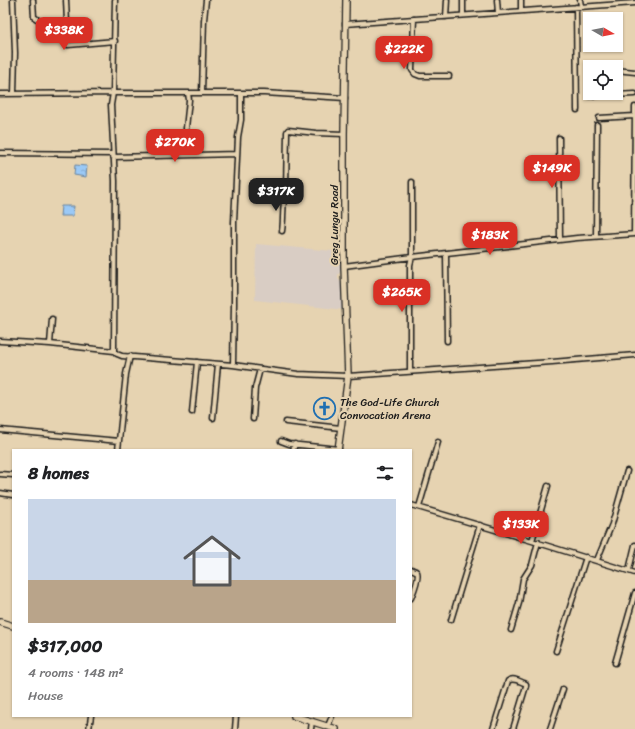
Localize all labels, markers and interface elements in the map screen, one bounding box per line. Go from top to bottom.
north arrow [583,12,623,52]
map controls [583,12,623,100]
pin: $338K [36,17,92,51]
text: $338K [45,18,83,41]
pin: $222K [376,36,432,70]
text: $222K [384,37,424,60]
button: locate [583,60,623,100]
pin: $270K [147,129,203,163]
text: $270K [155,130,195,153]
pin: $149K [524,155,580,189]
text: $149K [533,156,571,179]
pin: $317K [248,178,304,212]
text: $317K [258,179,294,202]
street label: Greg Lungu Road [325,184,344,265]
pin: $183K [462,222,518,256]
text: $183K [471,223,509,246]
pin: $265K [374,279,430,313]
text: $265K [382,280,422,303]
place label: The God-Life Church Convocation Arena [340,393,440,425]
church icon: The God-Life Church Convocation Arena [311,395,337,421]
text: 8 homes [28,458,89,488]
icon: filters [374,462,396,484]
pin: $133K [493,511,549,545]
text: $133K [503,512,539,535]
icon: home [176,525,248,597]
text: $317,000 [28,631,103,661]
text: 4 rooms · 148 m² [28,661,124,684]
text: House [28,684,63,707]

